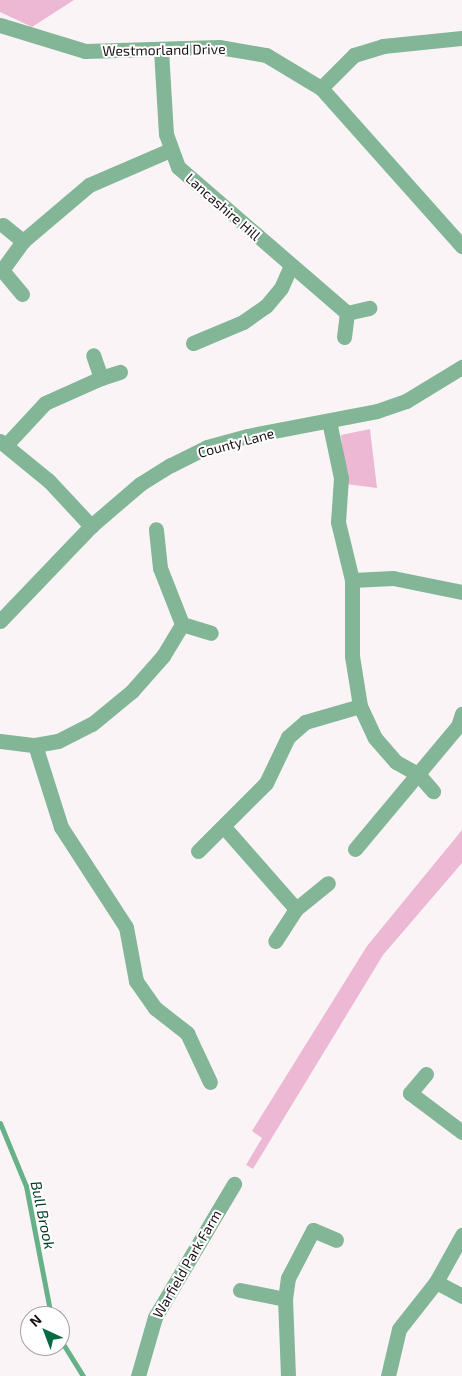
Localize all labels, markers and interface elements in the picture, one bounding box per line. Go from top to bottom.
street label: Westmorland Drive [102,41,226,59]
street label: Lancashire Hill [182,170,264,244]
street label: County Lane [196,425,276,461]
water label: Bull Brook [27,1179,59,1251]
street label: Warfield Park Farm [149,1207,225,1321]
north arrow [20,1306,70,1356]
text: N [26,1311,45,1330]

